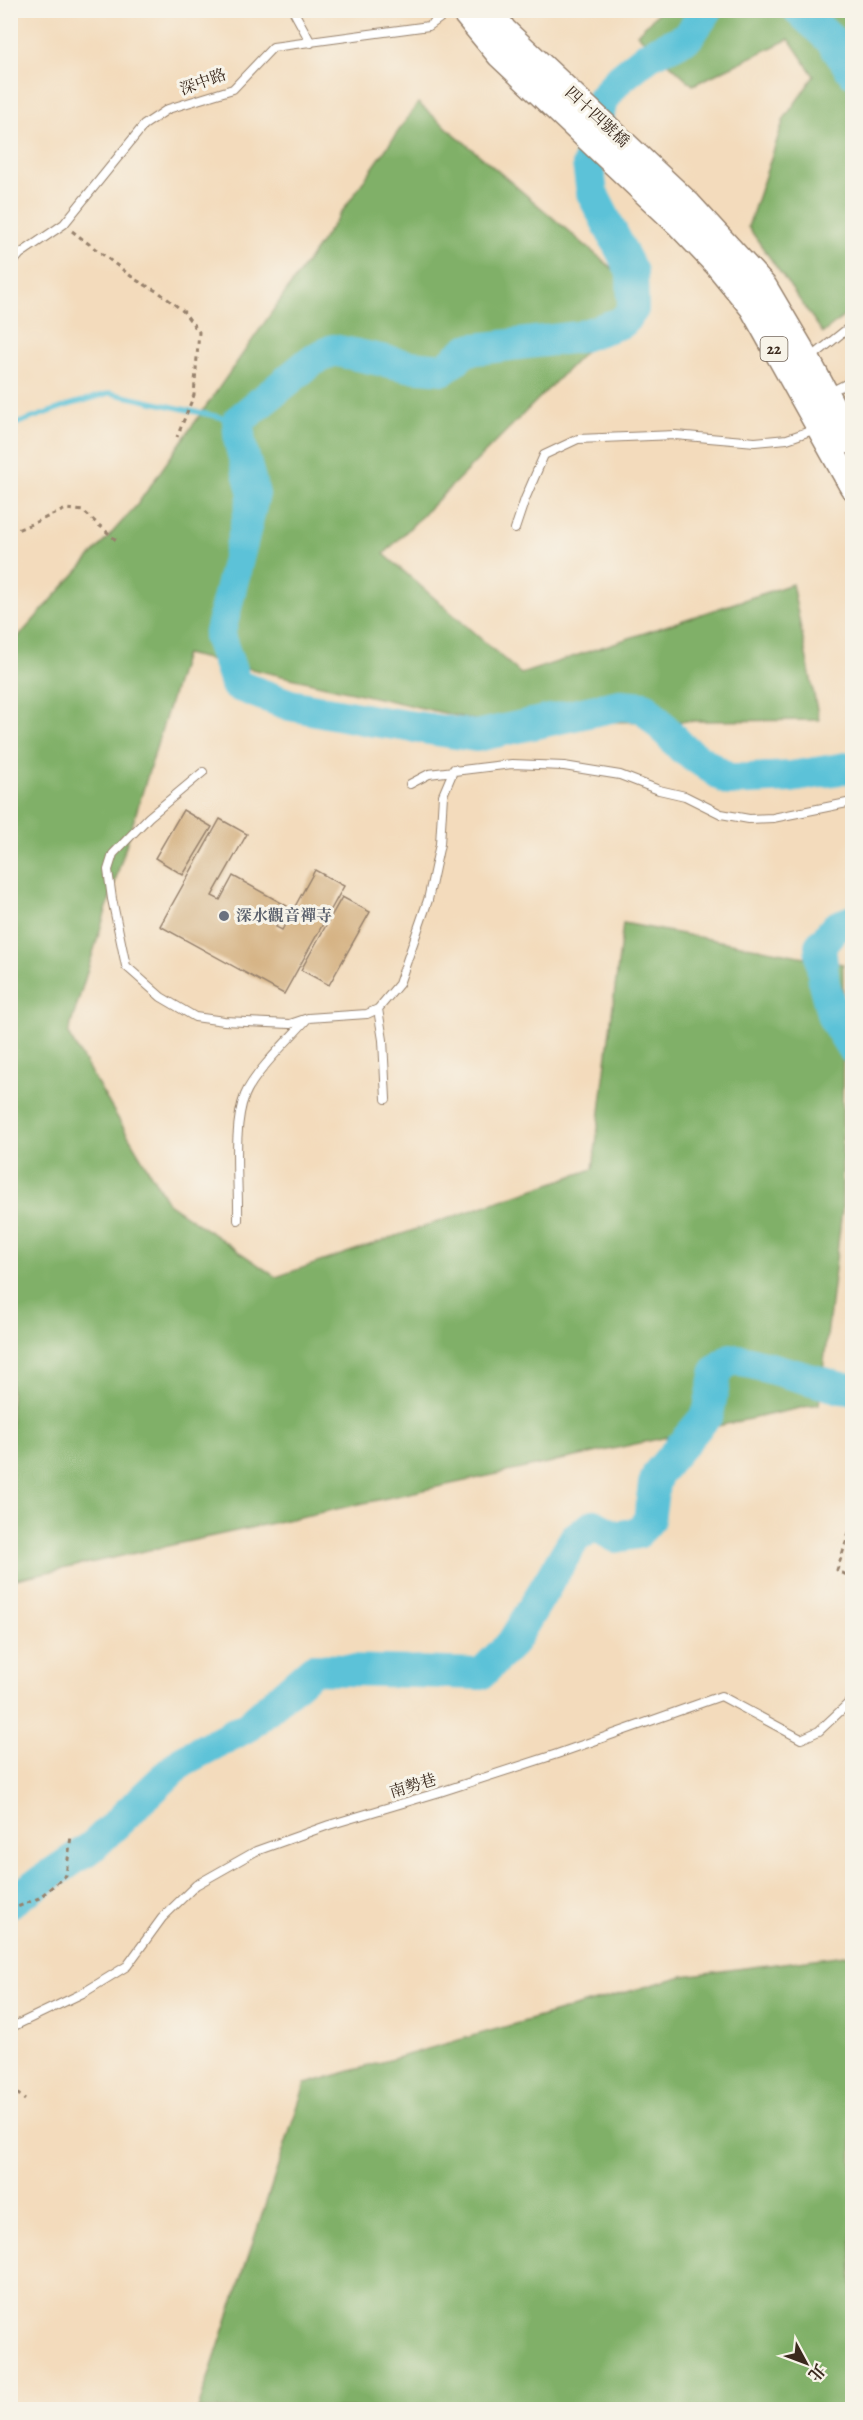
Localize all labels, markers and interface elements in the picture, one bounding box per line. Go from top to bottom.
street label: 深中路 [177,63,229,101]
street label: 四十四號橋 [560,82,634,152]
road number: 22 [760,337,788,361]
place label: 深水觀音禪寺 [236,905,332,927]
marker: 深水觀音禪寺 [217,909,231,923]
street label: 南勢巷 [387,1768,439,1804]
north arrow [776,2333,836,2393]
text: 北 [803,2359,830,2385]

